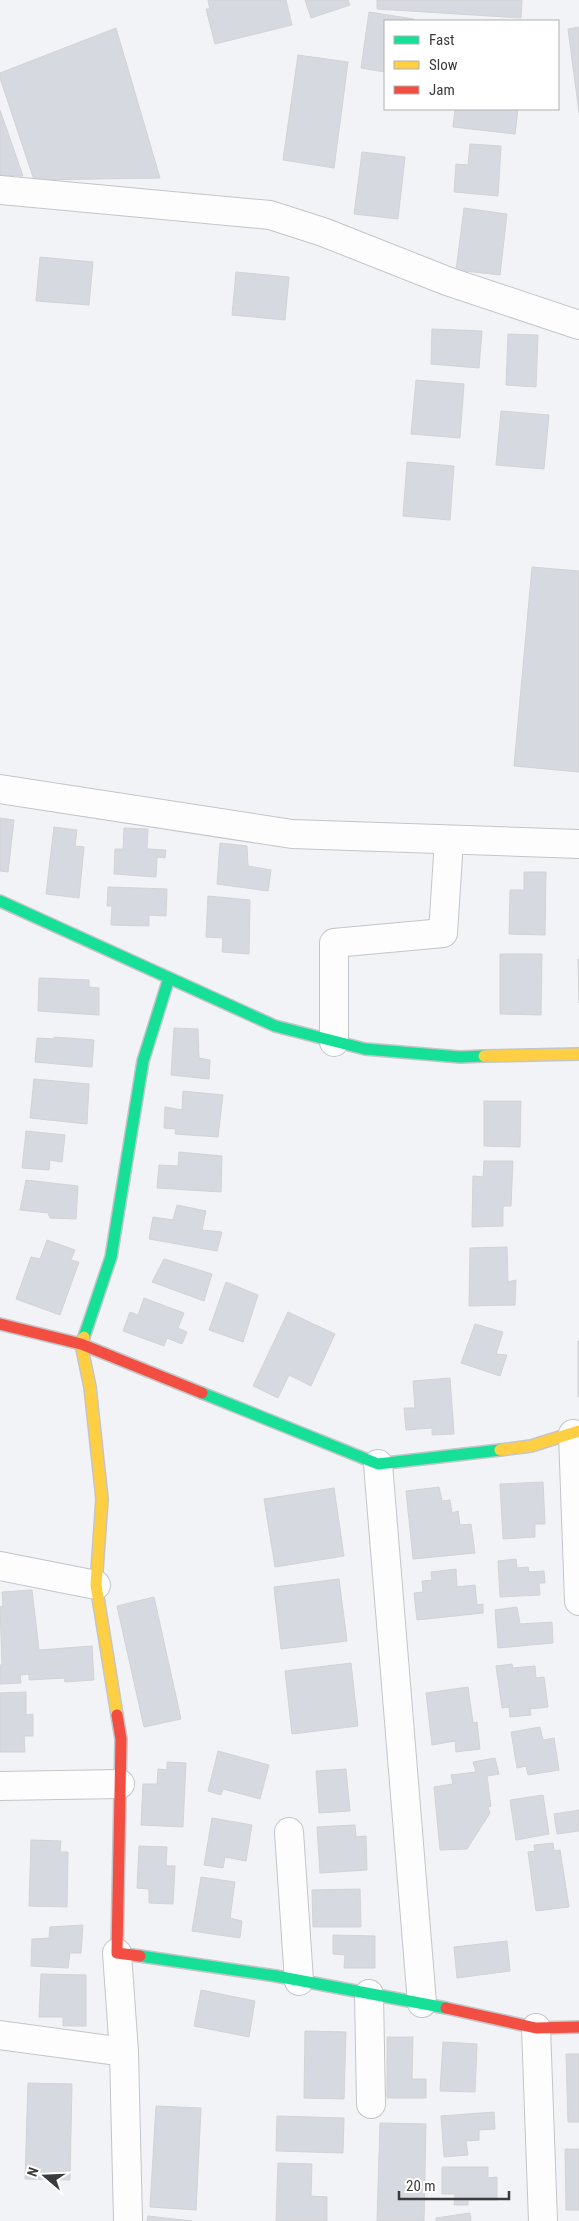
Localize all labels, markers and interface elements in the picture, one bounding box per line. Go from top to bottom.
legend [384,20,559,110]
text: Fast [429,31,454,49]
text: Slow [429,56,458,74]
text: Jam [429,81,455,99]
north arrow [20,2151,70,2201]
text: N [24,2165,42,2178]
scale bar [399,2168,509,2200]
text: 20 m [406,2177,436,2195]

